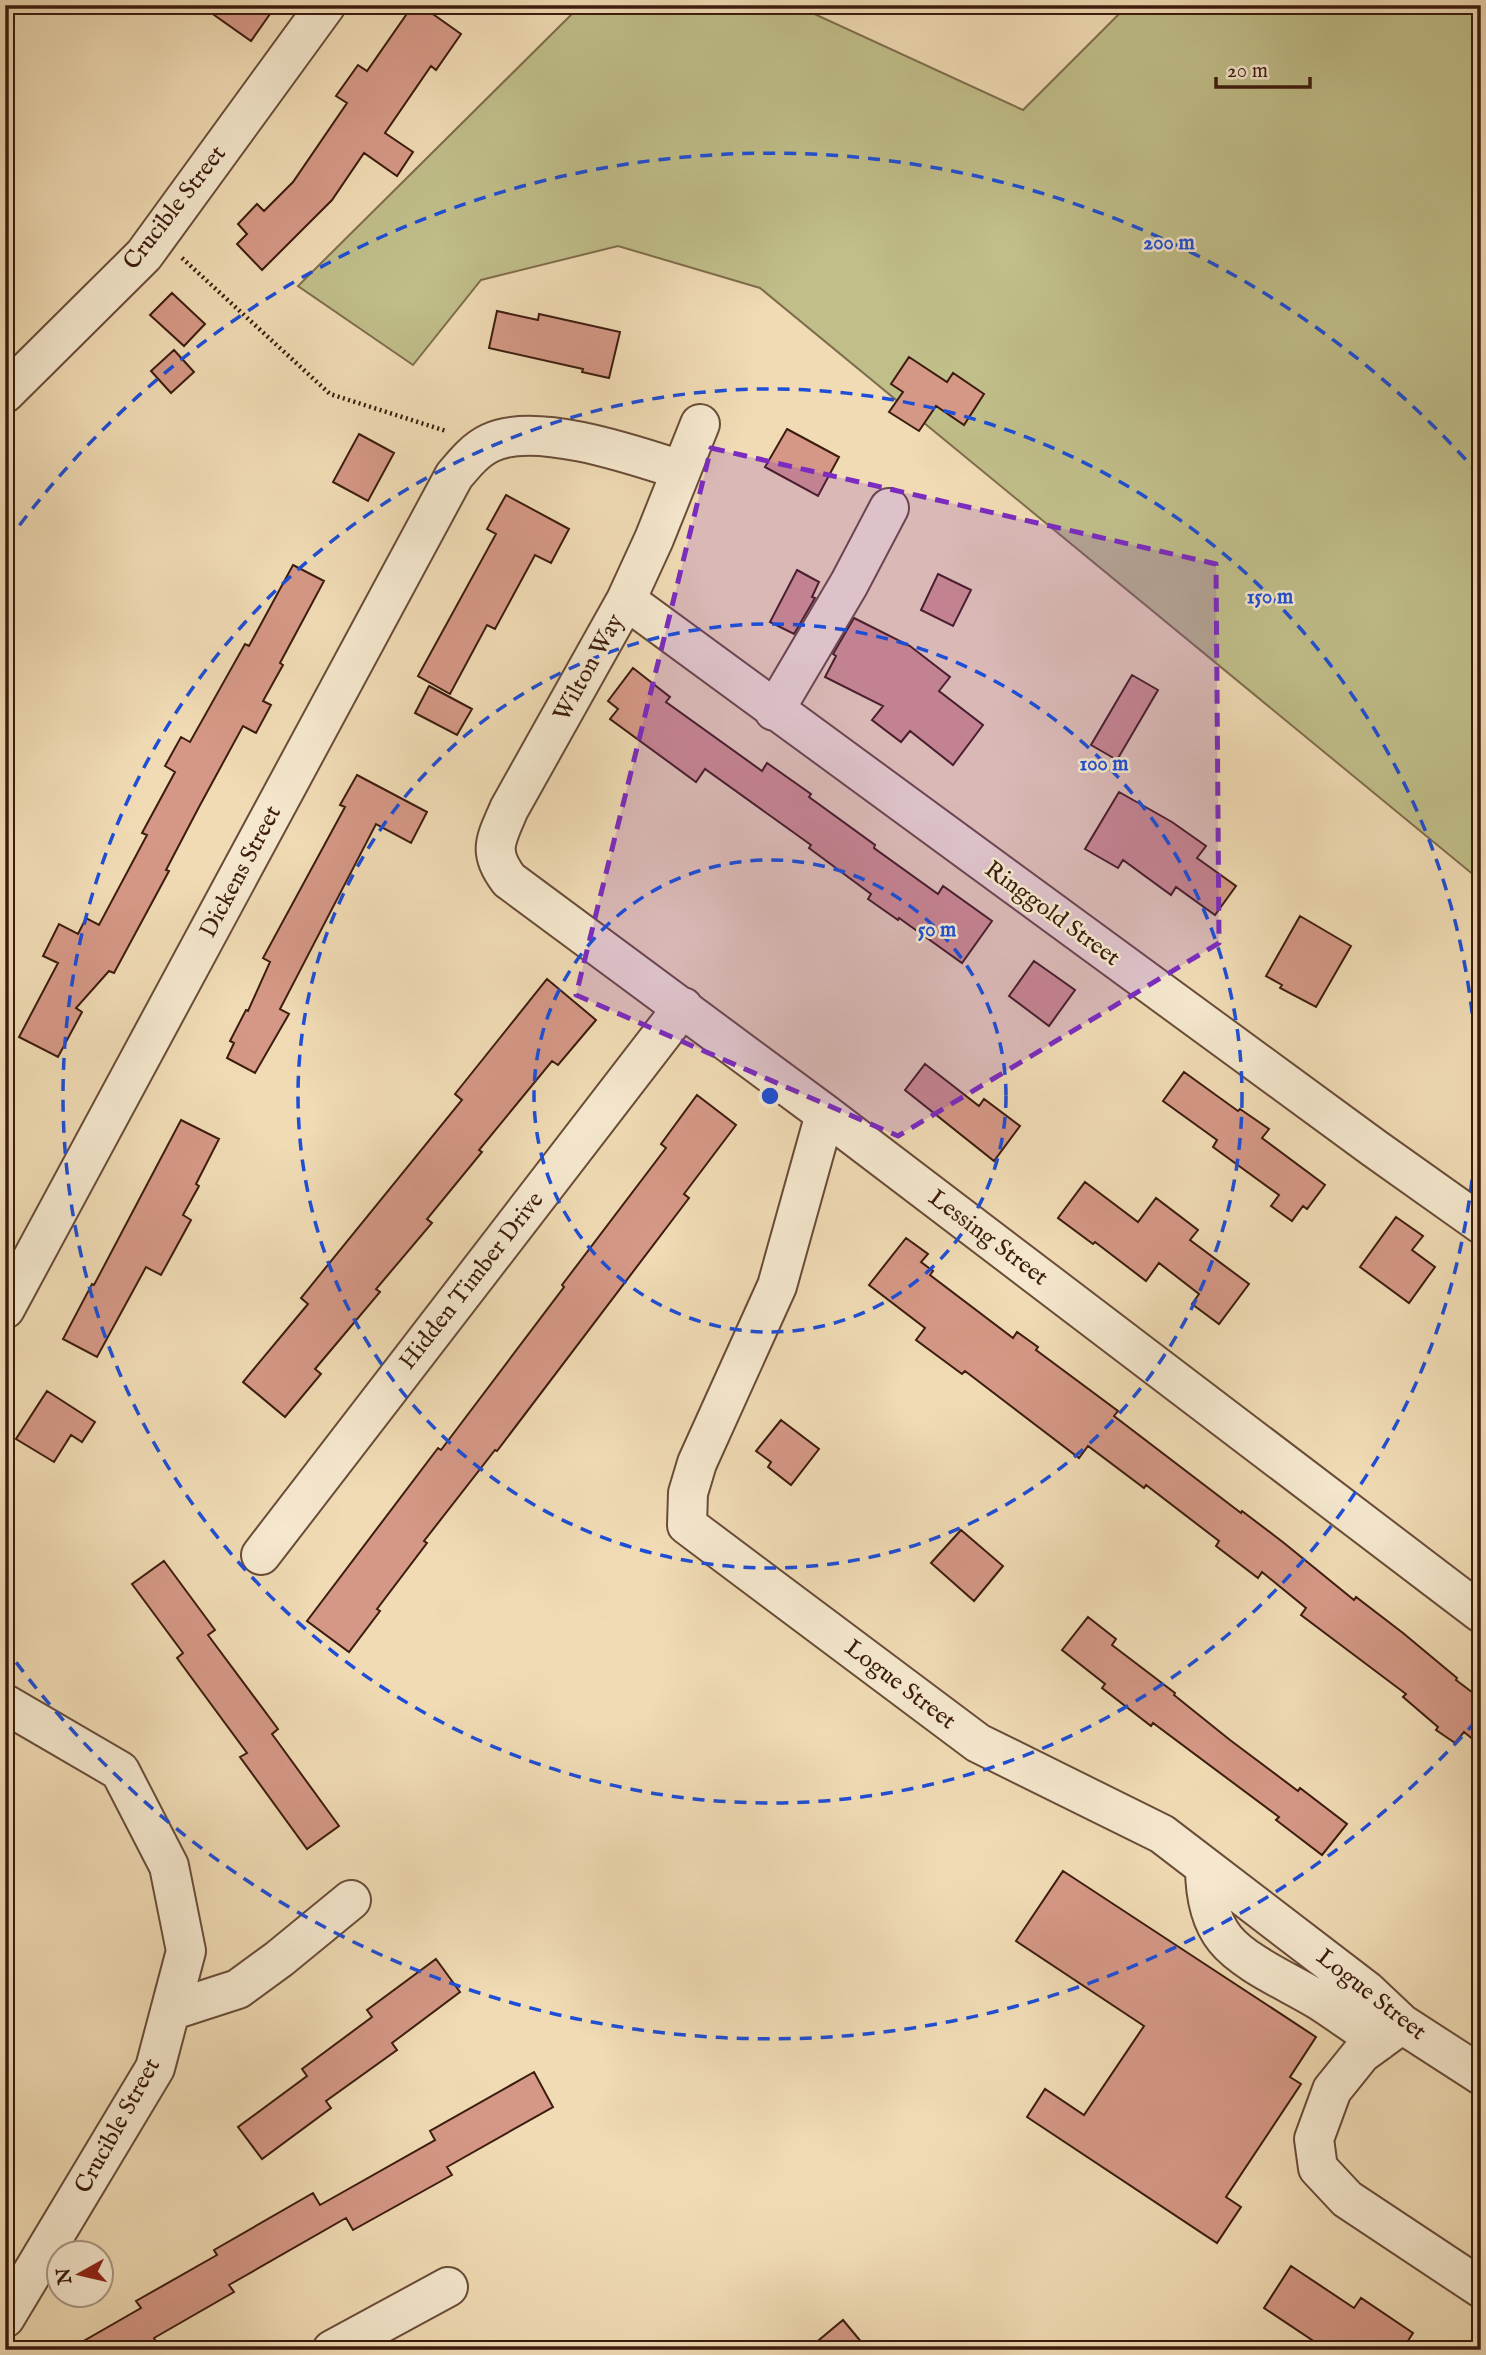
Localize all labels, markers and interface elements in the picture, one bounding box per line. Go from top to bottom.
scale bar [1216,46,1311,90]
text: 20 m [1227,58,1268,85]
street label: Crucible Street [117,139,233,277]
text: 200 m [1143,230,1195,257]
text: 150 m [1247,584,1294,611]
street label: Wilton Way [547,609,631,727]
text: 100 m [1079,751,1129,778]
street label: Dickens Street [193,800,289,944]
street label: Ringgold Street [978,854,1126,974]
text: 50 m [918,917,957,944]
centre of rings [758,1084,782,1108]
street label: Lessing Street [922,1183,1054,1293]
street label: Hidden Timber Drive [393,1186,551,1376]
street label: Logue Street [838,1633,962,1737]
street label: Logue Street [1310,1942,1432,2048]
street label: Crucible Street [68,2053,168,2199]
north arrow [46,2240,116,2310]
text: N [52,2266,78,2287]

